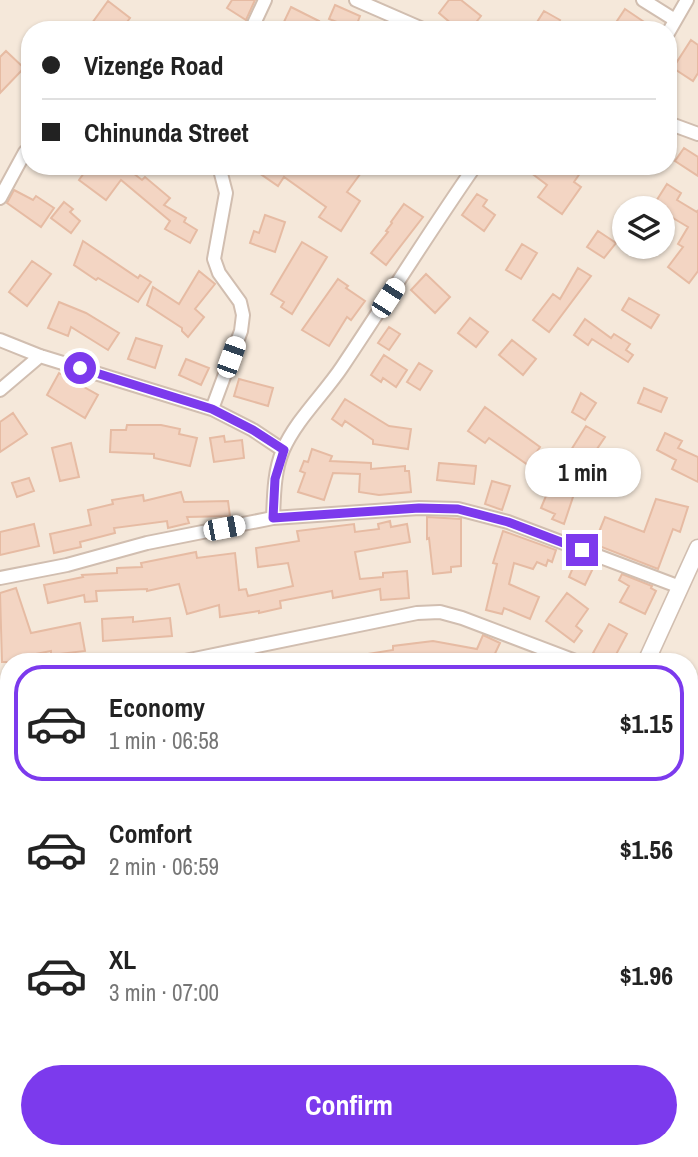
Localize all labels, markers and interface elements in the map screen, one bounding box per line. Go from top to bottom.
text: Vizenge Road [84,48,223,83]
text: Chinunda Street [84,115,249,150]
map controls [612,196,675,259]
button: layers [612,196,675,259]
car [368,275,409,321]
car [214,334,249,380]
route start [64,352,96,384]
callout: 1 min [524,448,640,498]
text: 1 min [558,457,608,488]
car [202,514,247,542]
route end [566,534,598,566]
text: Economy [109,690,205,725]
icon: car [25,692,88,755]
text: $1.15 [620,706,673,741]
text: 1 min · 06:58 [109,725,219,756]
text: Comfort [109,816,192,851]
icon: car [25,818,88,881]
text: $1.56 [620,832,673,867]
text: 2 min · 06:59 [109,851,219,882]
text: XL [109,942,136,977]
icon: car [25,944,88,1007]
text: $1.96 [620,958,673,993]
text: 3 min · 07:00 [109,977,219,1008]
button: Confirm [21,1065,677,1145]

